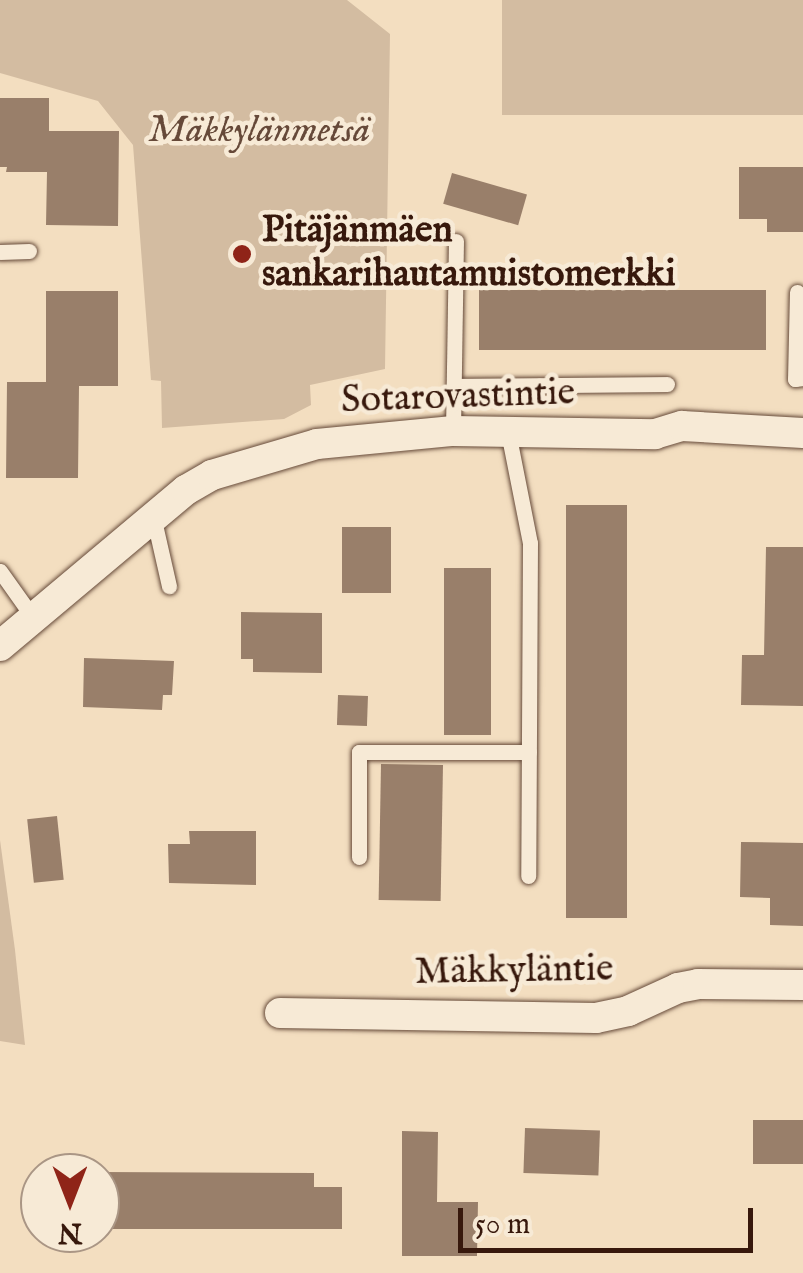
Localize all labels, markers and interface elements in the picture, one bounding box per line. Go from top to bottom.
park label: Mäkkylänmetsä [148,109,370,155]
place label: Pitäjänmäen sankarihautamuistomerkki [262,209,676,298]
marker: Pitäjänmäen sankarihautamuistomerkki [231,243,253,265]
street label: Sotarovastintie [340,371,576,425]
street label: Mäkkyläntie [414,947,614,997]
north arrow [20,1153,120,1253]
scale bar [463,1188,758,1250]
text: 50 m [475,1206,530,1244]
text: N [58,1214,82,1249]

